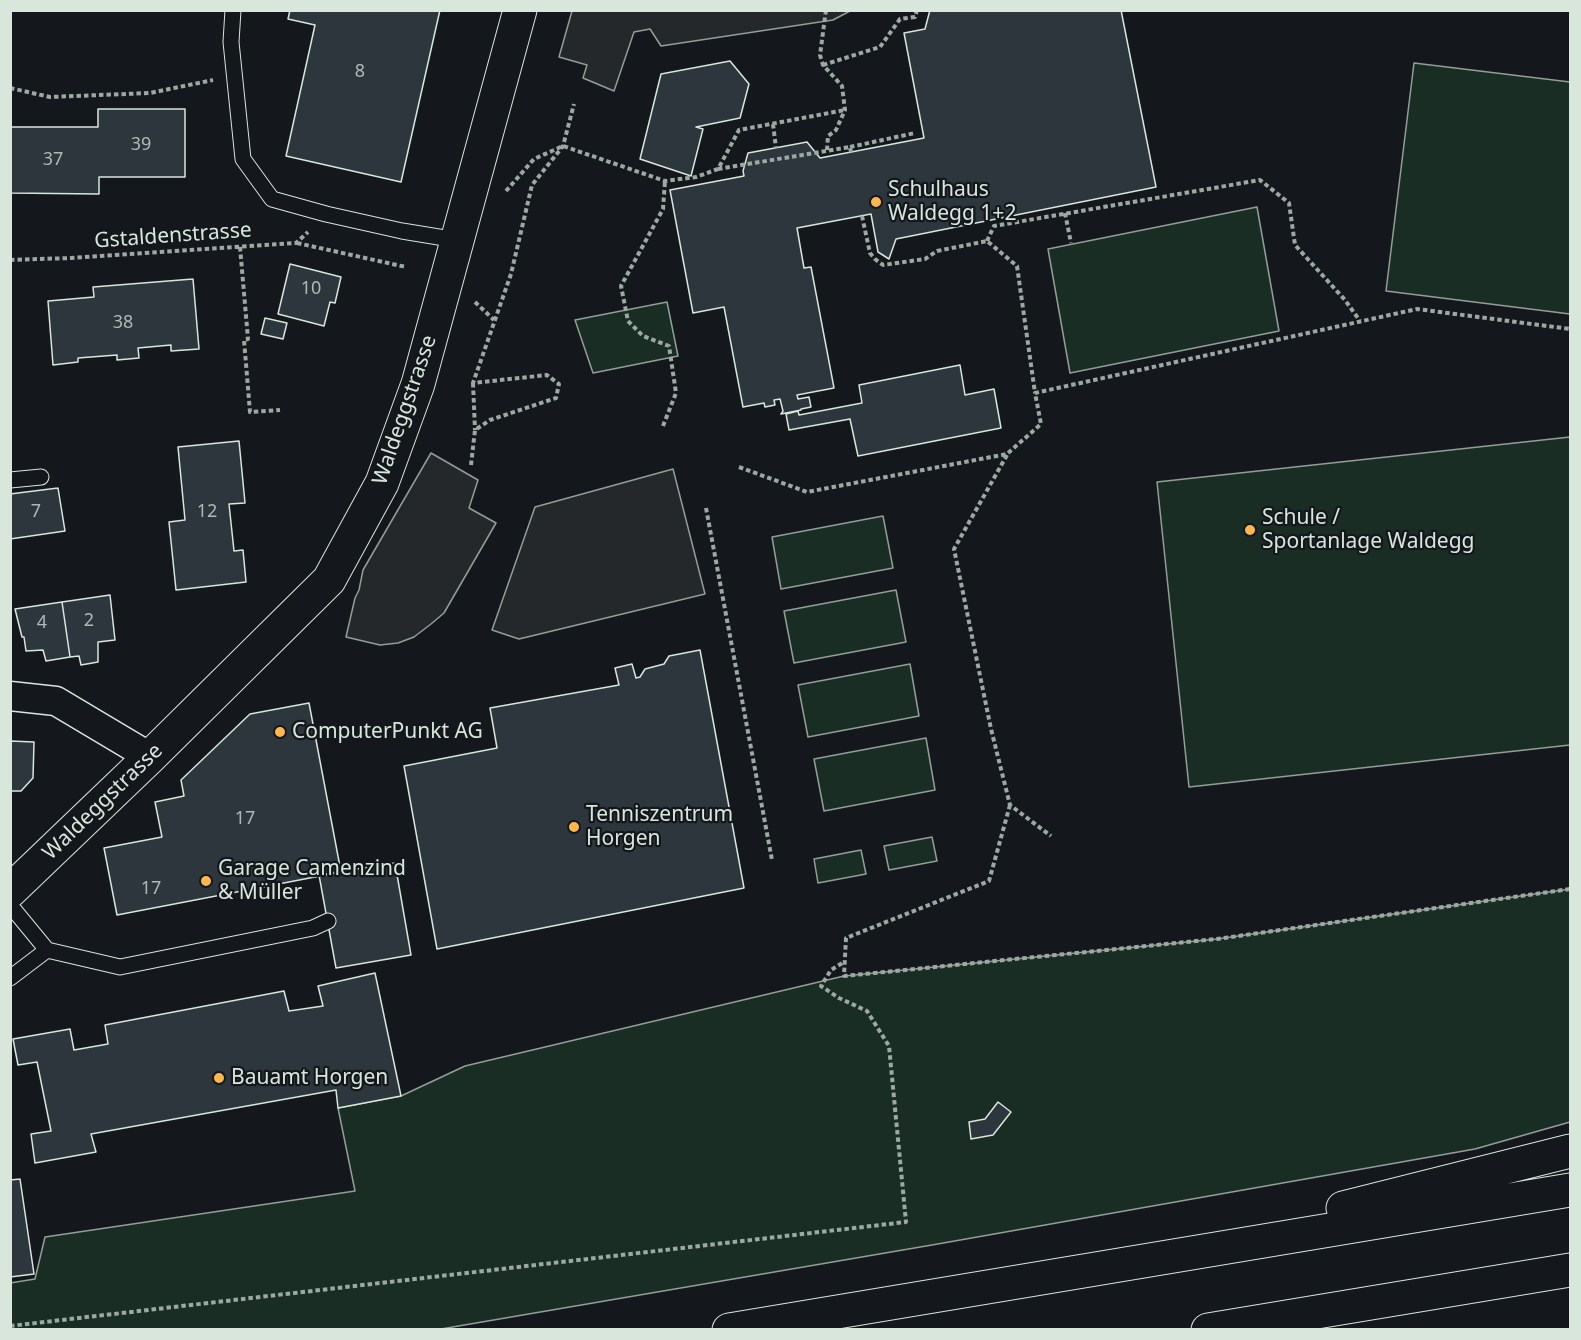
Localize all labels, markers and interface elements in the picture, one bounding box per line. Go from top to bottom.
house number: 8 [355,61,365,83]
house number: 39 [131,134,151,156]
house number: 37 [43,149,63,171]
place label: Schulhaus Waldegg 1+2 [888,177,1016,227]
marker: Schulhaus Waldegg 1+2 [869,195,883,209]
street label: Gstaldenstrasse [94,218,252,254]
house number: 10 [301,278,321,300]
house number: 38 [113,312,133,334]
street label: Waldeggstrasse [368,332,442,488]
house number: 7 [31,501,41,523]
house number: 12 [197,501,217,523]
place label: Schule / Sportanlage Waldegg [1262,505,1474,555]
marker: Schule / Sportanlage Waldegg [1243,523,1257,537]
house number: 2 [84,610,94,632]
house number: 4 [37,612,47,634]
place label: ComputerPunkt AG [292,719,483,745]
marker: ComputerPunkt AG [273,725,287,739]
street label: Waldeggstrasse [38,739,168,865]
place label: Tenniszentrum Horgen [586,802,733,852]
house number: 17 [235,808,255,830]
marker: Tenniszentrum Horgen [567,820,581,834]
place label: Garage Camenzind & Müller [218,856,406,906]
marker: Garage Camenzind & Müller [199,874,213,888]
house number: 17 [141,878,161,900]
place label: Bauamt Horgen [231,1065,388,1091]
marker: Bauamt Horgen [212,1071,226,1085]

